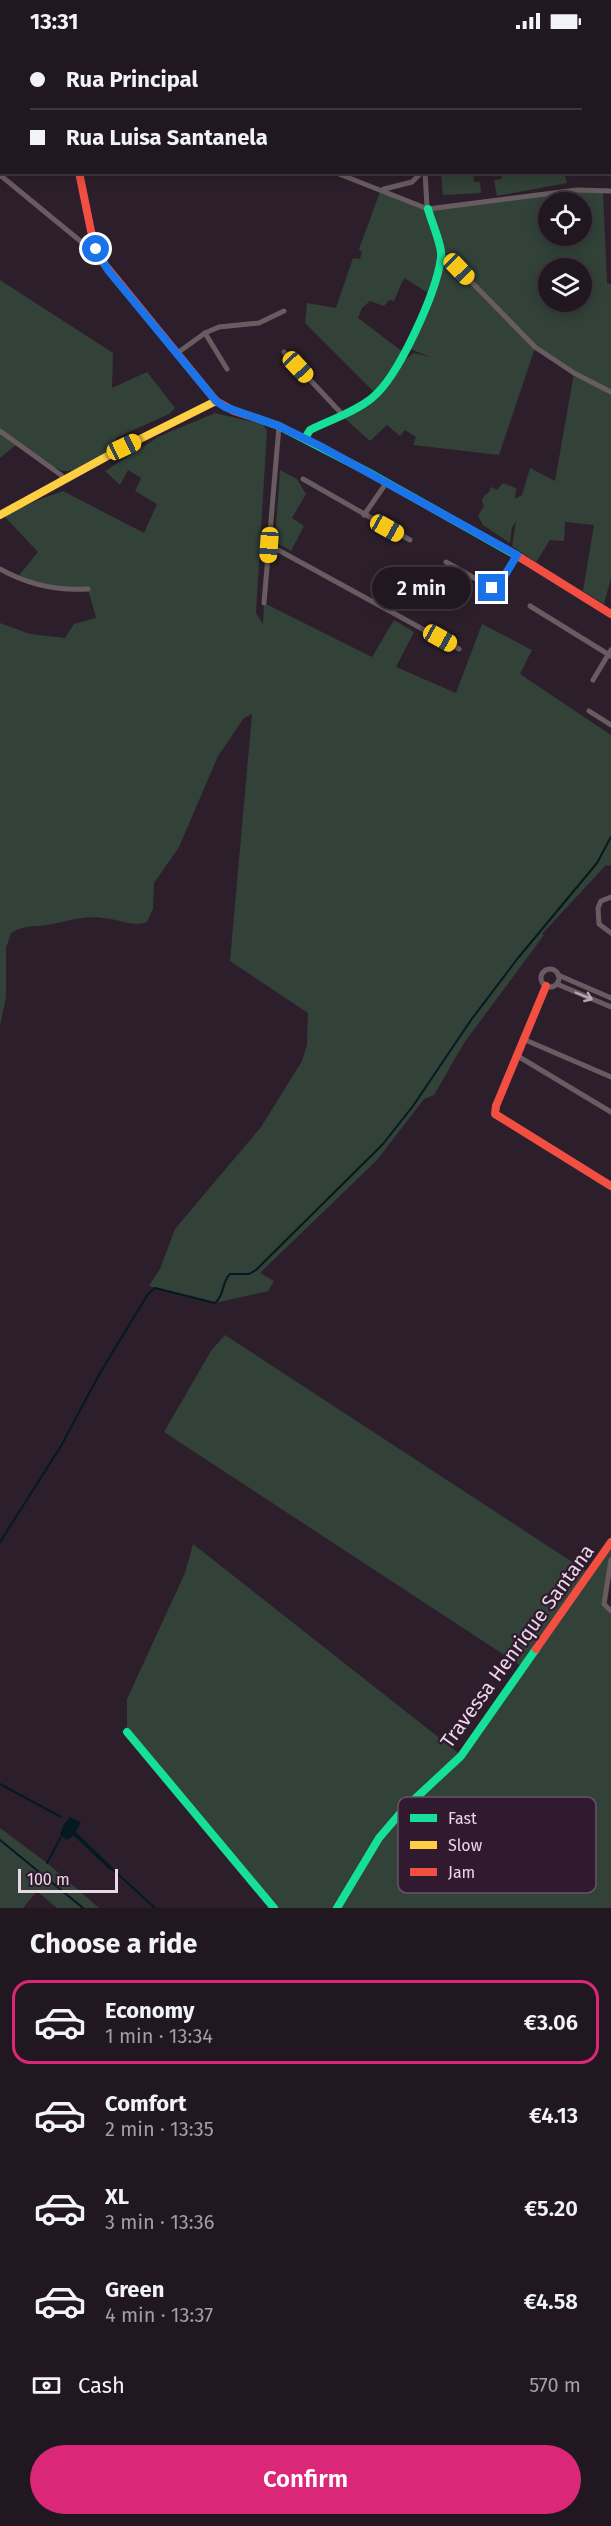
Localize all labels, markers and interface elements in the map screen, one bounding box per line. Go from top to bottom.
text: 13:31 [30,8,78,35]
text: Rua Principal [66,66,198,93]
text: Rua Luisa Santanela [66,124,268,151]
map controls [538,192,592,312]
button: locate [538,192,592,246]
route start [82,235,109,262]
car [440,250,478,288]
button: layers [538,258,592,312]
car [279,348,317,386]
car [104,431,144,463]
car [367,511,407,545]
car [259,526,279,564]
callout: 2 min [372,567,471,609]
route end [478,574,505,601]
text: 2 min [397,576,446,600]
car [420,621,460,655]
one-way arrow [574,991,593,1002]
street label: Travessa Henrique Santana [435,1539,599,1753]
legend [398,1797,596,1893]
text: Fast [448,1809,477,1828]
text: Slow [448,1836,483,1855]
text: Jam [448,1863,475,1882]
scale bar [18,1866,118,1894]
text: 100 m [27,1870,70,1889]
text: Choose a ride [30,1928,197,1960]
icon: car [33,1995,87,2049]
text: Economy [105,1997,194,2024]
text: €3.06 [524,2009,578,2036]
text: 1 min · 13:34 [105,2024,213,2048]
icon: car [33,2088,87,2142]
text: Comfort [105,2090,186,2117]
text: €4.13 [529,2102,578,2129]
text: 2 min · 13:35 [105,2117,214,2141]
icon: car [33,2181,87,2235]
text: XL [105,2183,129,2210]
text: €5.20 [524,2195,578,2222]
text: 3 min · 13:36 [105,2210,214,2234]
icon: car [33,2274,87,2328]
text: Green [105,2276,164,2303]
text: €4.58 [524,2288,578,2315]
text: 4 min · 13:37 [105,2303,213,2327]
icon: cash [30,2369,63,2402]
text: Cash [78,2372,125,2399]
text: 570 m [529,2373,581,2397]
button: Confirm [30,2445,581,2514]

